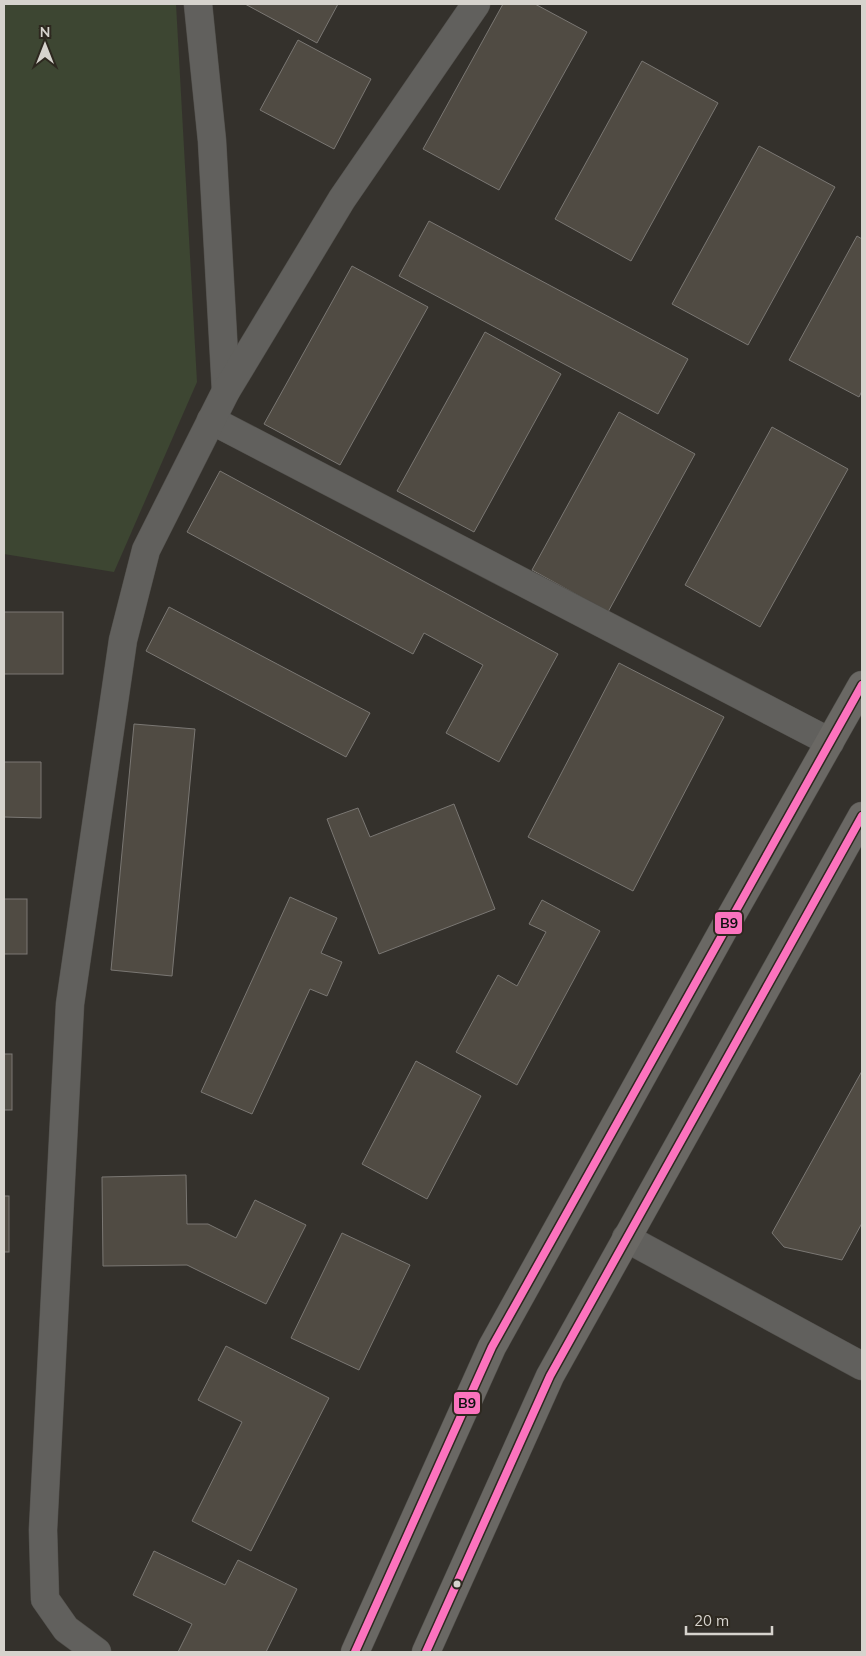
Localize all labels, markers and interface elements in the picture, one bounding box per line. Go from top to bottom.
north arrow [20,20,70,70]
text: N [40,23,50,41]
line badge: B9 [714,911,743,935]
text: B9 [720,914,738,932]
line badge: B9 [453,1391,481,1415]
text: B9 [458,1394,476,1412]
unlabelled marker [452,1579,462,1589]
scale bar [686,1604,772,1636]
text: 20 m [694,1611,729,1630]

